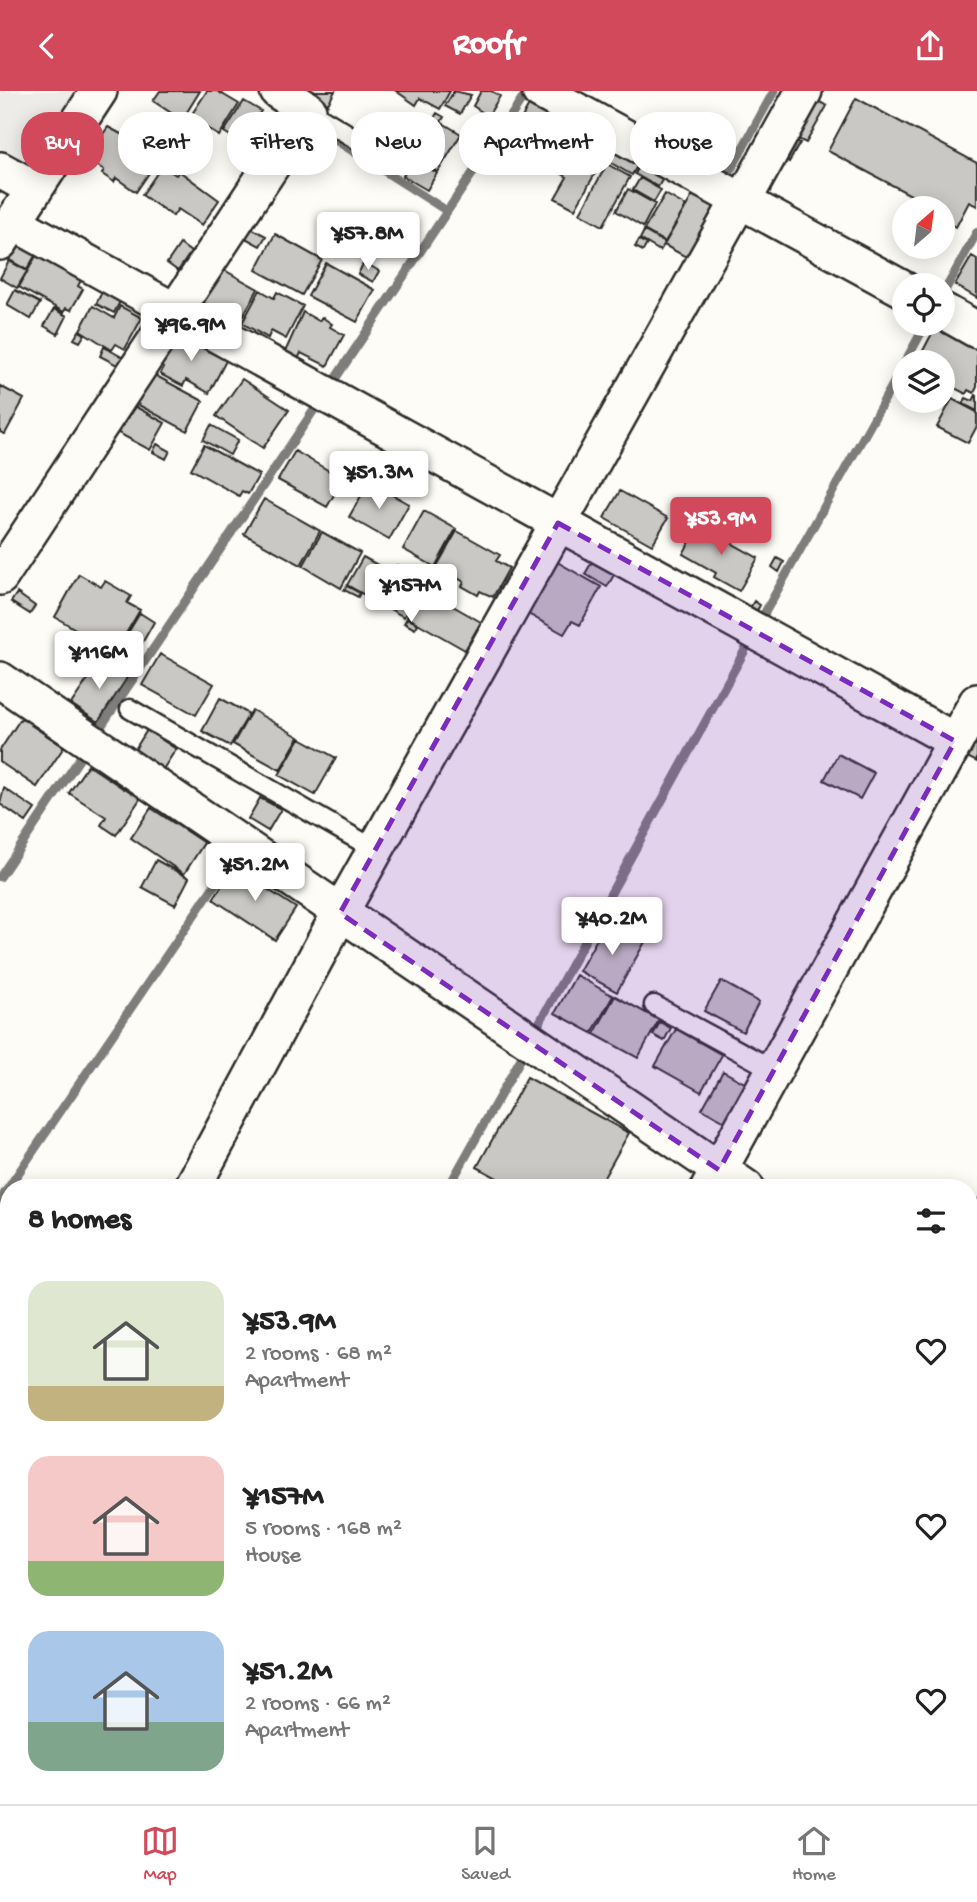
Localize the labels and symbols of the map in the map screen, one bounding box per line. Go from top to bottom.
north arrow [892,196,956,259]
pin: ¥57.8M [311,213,425,272]
pin: ¥96.9M [134,303,248,363]
pin: ¥51.3M [322,451,436,511]
pin: ¥53.9M [664,497,778,557]
pin: ¥157M [362,565,460,624]
pin: ¥116M [50,631,148,691]
pin: ¥51.2M [198,843,312,903]
pin: ¥40.2M [555,897,669,957]

